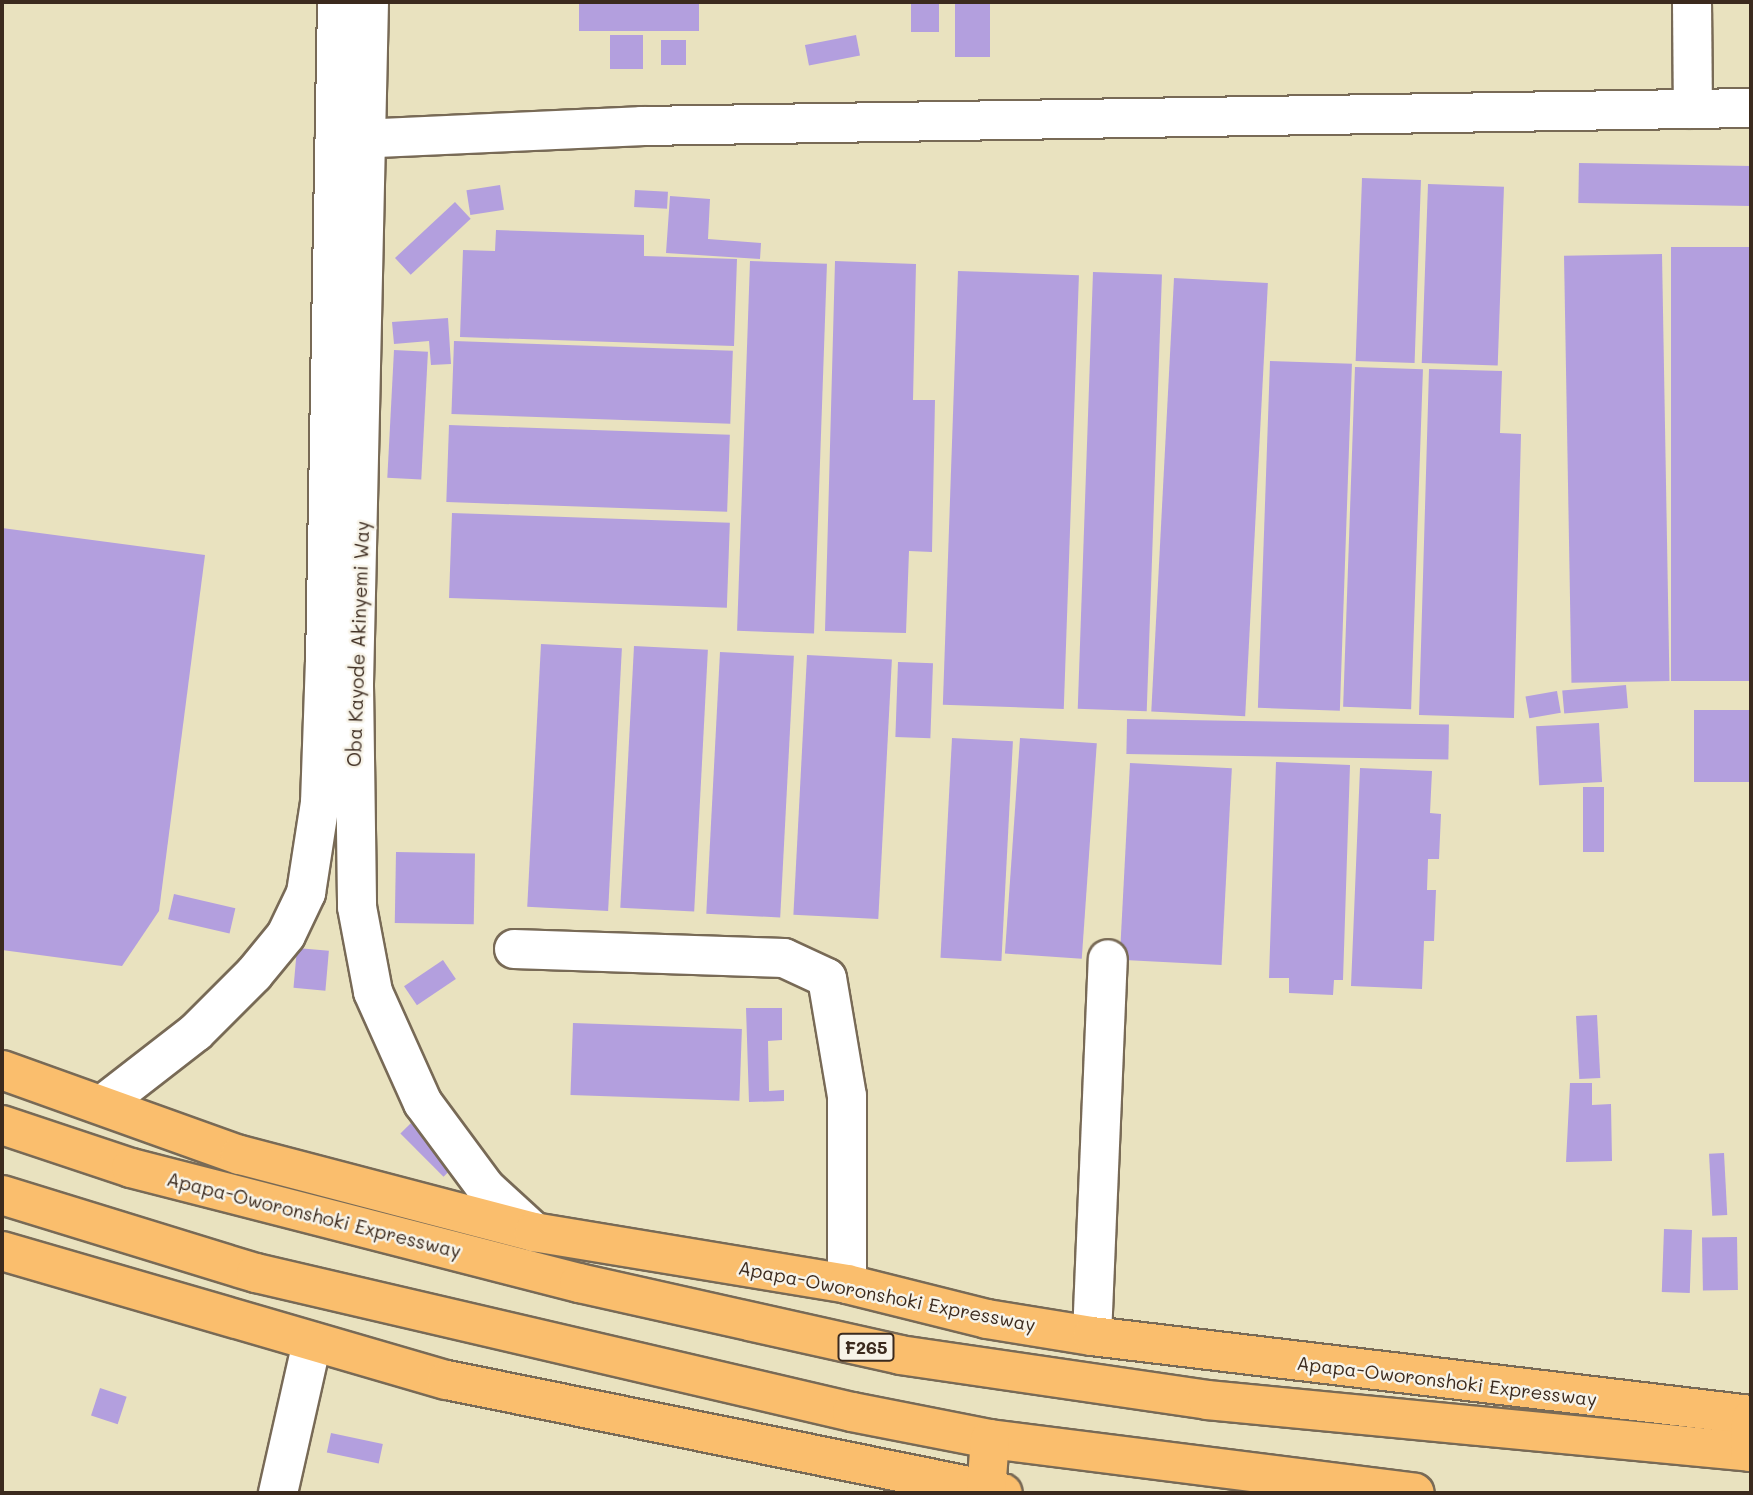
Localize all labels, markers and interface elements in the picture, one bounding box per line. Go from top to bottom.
street label: Oba Kayode Akinyemi Way [342,521,374,767]
street label: Apapa-Oworonshoki Expressway [165,1167,463,1263]
street label: Apapa-Oworonshoki Expressway [736,1256,1038,1336]
road number: F265 [836,1332,896,1362]
street label: Apapa-Oworonshoki Expressway [1296,1351,1598,1411]

